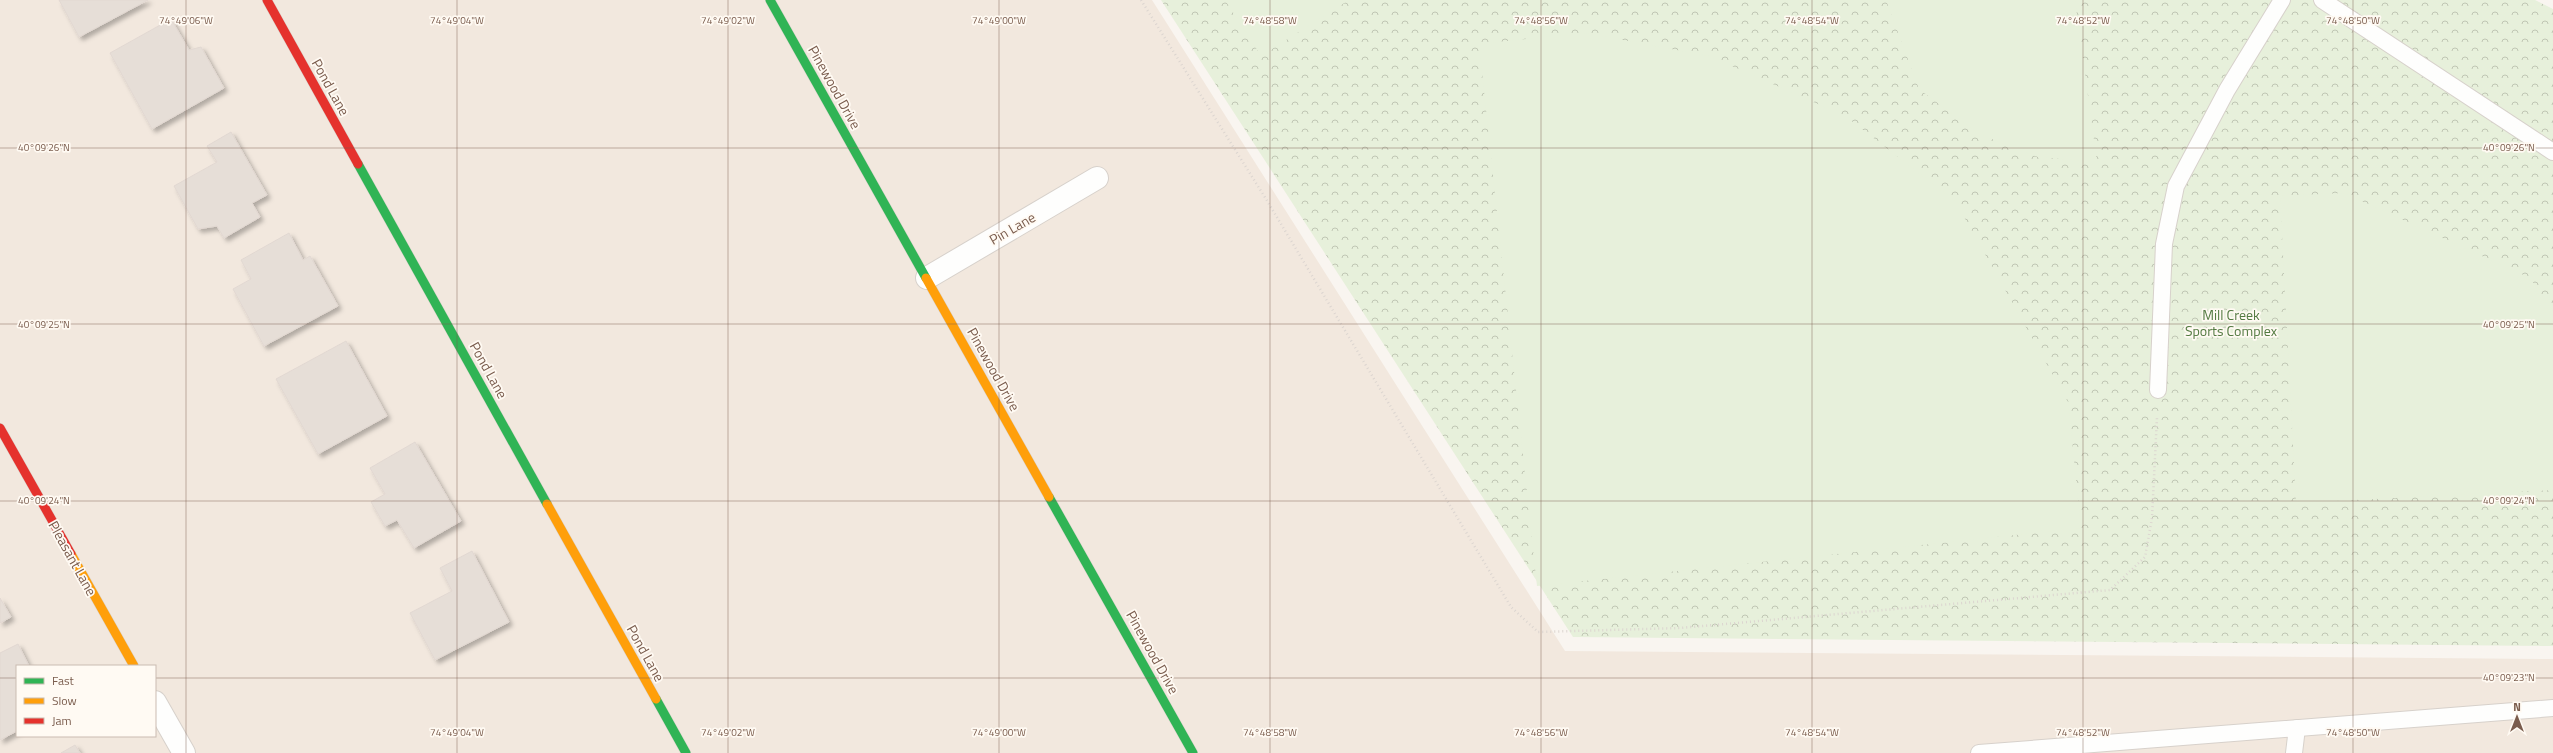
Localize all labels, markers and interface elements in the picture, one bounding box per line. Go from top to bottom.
text: 74°49'06"W [159,13,213,28]
text: 74°49'04"W [430,13,484,28]
text: 74°49'02"W [701,13,755,28]
text: 74°49'00"W [972,13,1026,28]
text: 74°48'58"W [1243,13,1297,28]
text: 74°48'56"W [1514,13,1568,28]
text: 74°48'54"W [1785,13,1839,28]
text: 74°48'52"W [2056,13,2110,28]
text: 74°48'50"W [2326,13,2380,28]
street label: Pinewood Drive [803,42,867,132]
street label: Pond Lane [307,55,355,119]
text: 40°09'26"N [18,140,70,155]
text: 40°09'26"N [2483,140,2535,155]
street label: Pin Lane [985,206,1039,250]
park label: Mill Creek Sports Complex [2185,304,2278,341]
text: 40°09'25"N [18,317,70,332]
text: 40°09'25"N [2483,317,2535,332]
street label: Pinewood Drive [962,324,1026,414]
street label: Pond Lane [465,338,513,402]
text: 40°09'24"N [18,493,70,508]
text: 40°09'24"N [2483,493,2535,508]
street label: Pleasant Lane [44,517,102,599]
street label: Pinewood Drive [1121,607,1185,697]
street label: Pond Lane [622,621,670,685]
legend [16,665,156,737]
text: 40°09'23"N [2483,670,2535,685]
text: Fast [52,671,75,690]
text: Slow [52,691,77,710]
north arrow [2497,697,2537,737]
text: N [2513,699,2521,715]
text: Jam [52,711,72,730]
text: 74°49'04"W [430,725,484,740]
text: 74°49'02"W [701,725,755,740]
text: 74°49'00"W [972,725,1026,740]
text: 74°48'58"W [1243,725,1297,740]
text: 74°48'56"W [1514,725,1568,740]
text: 74°48'54"W [1785,725,1839,740]
text: 74°48'52"W [2056,725,2110,740]
text: 74°48'50"W [2326,725,2380,740]

